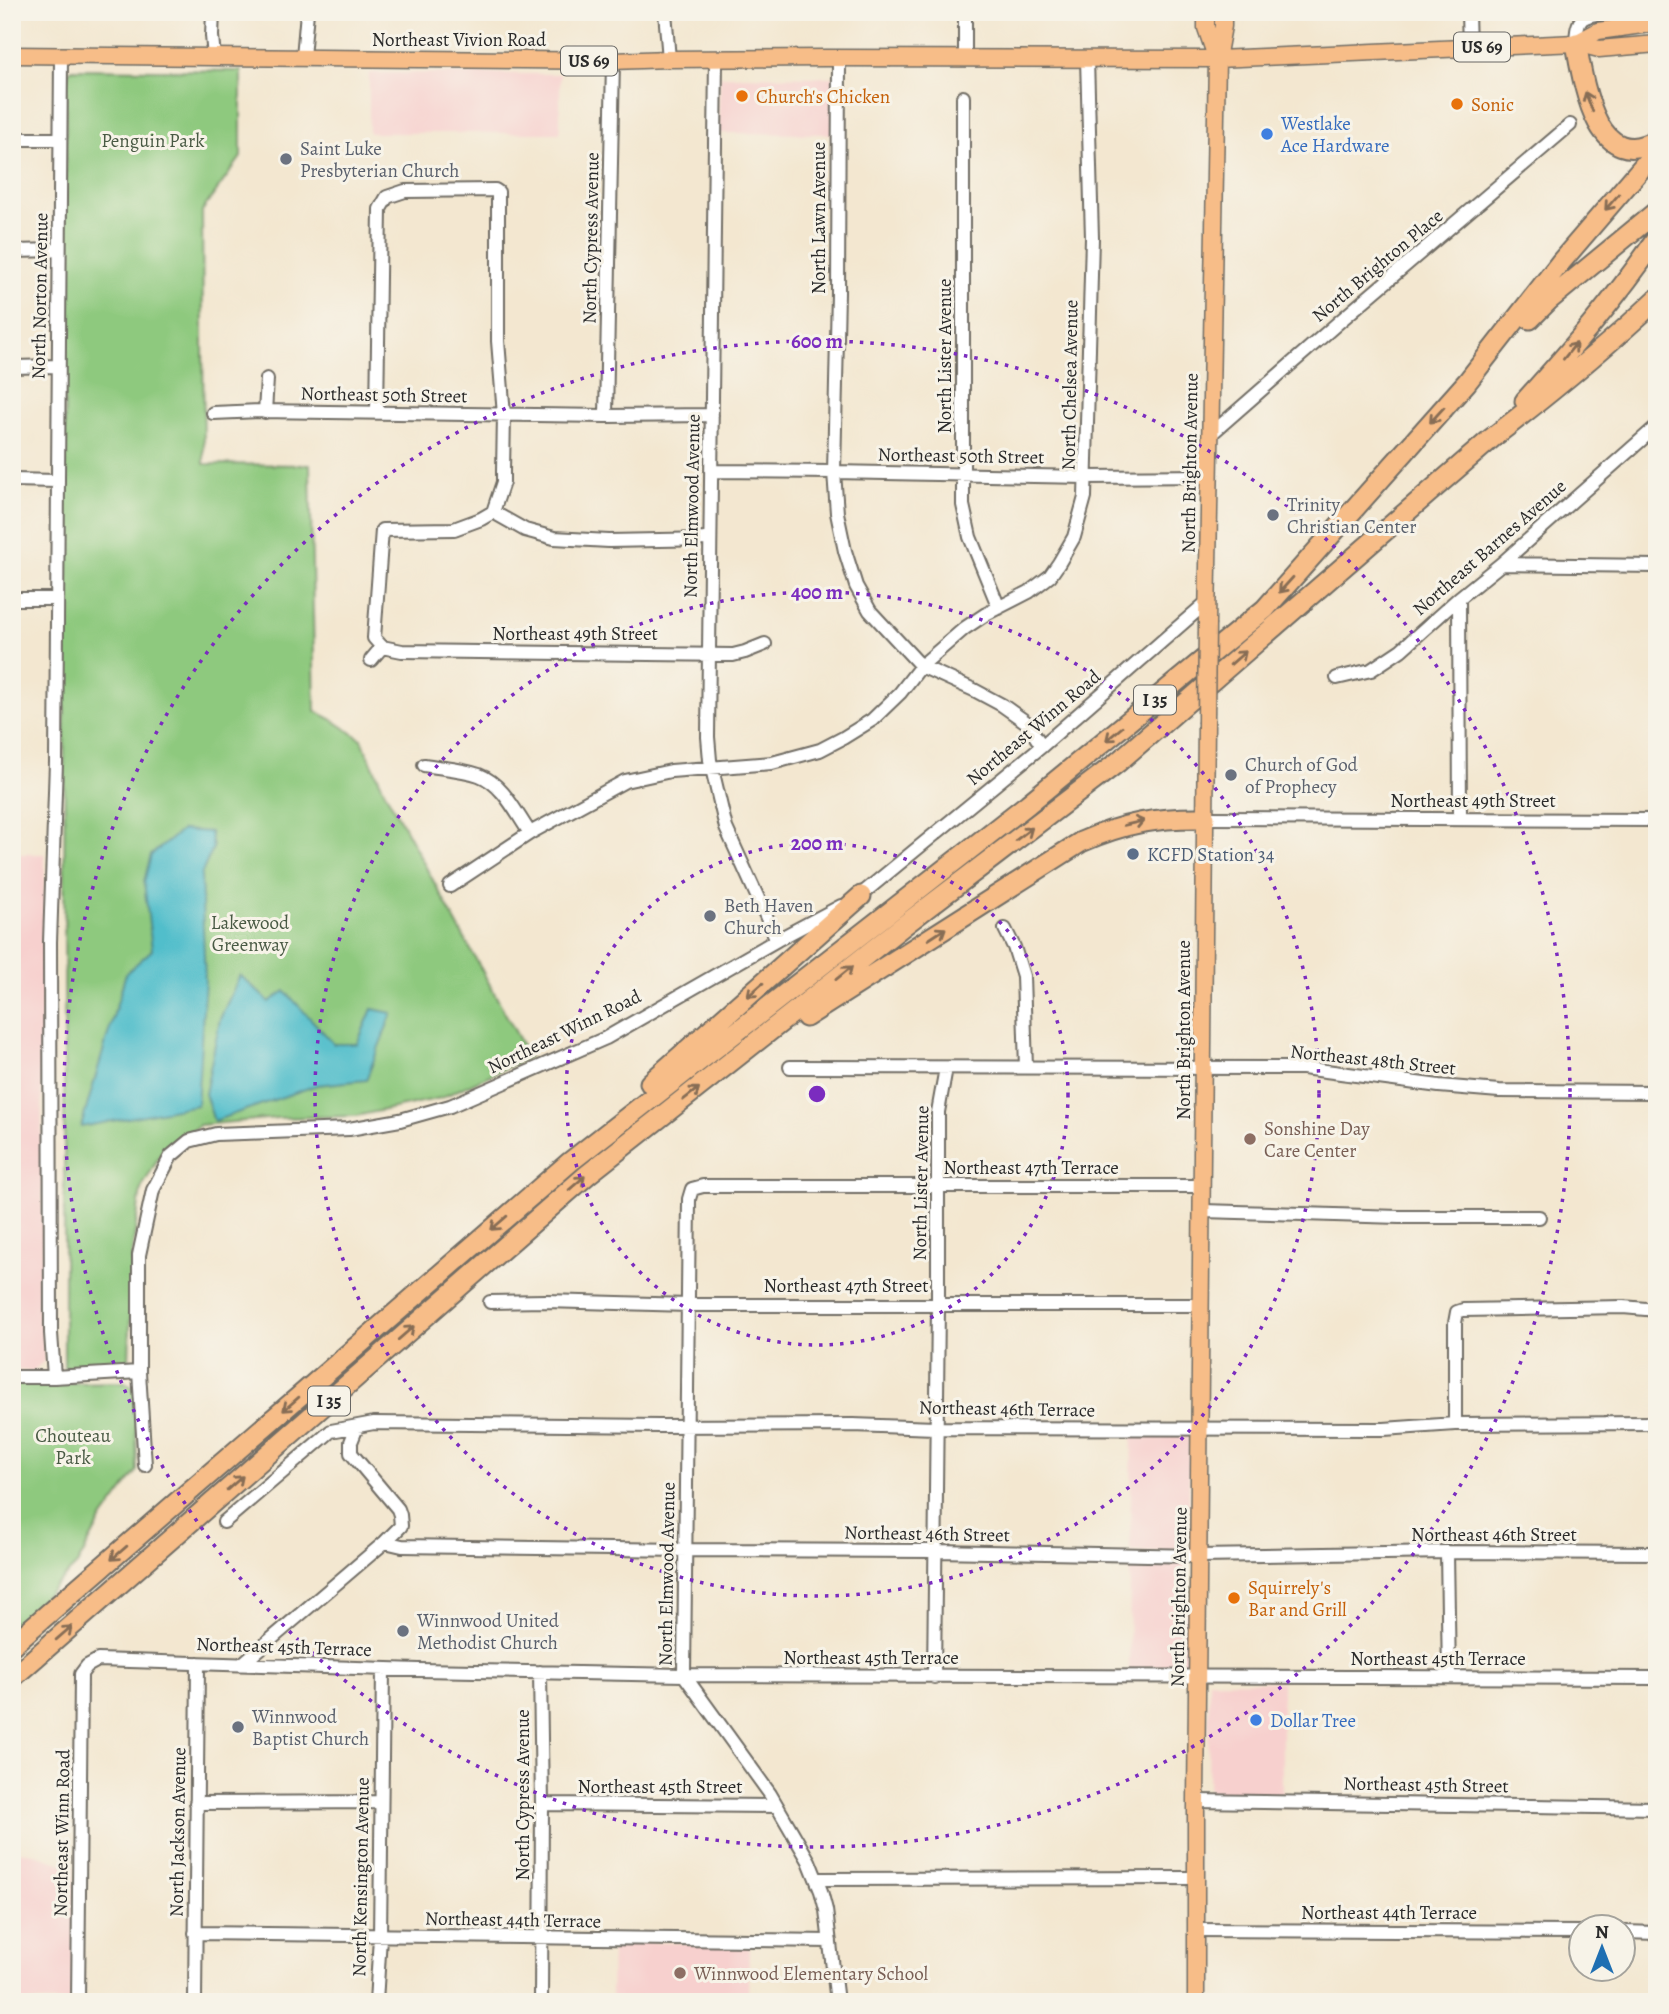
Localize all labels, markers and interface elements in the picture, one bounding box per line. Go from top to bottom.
street label: Northeast Vivion Road [372,27,547,53]
road number: US 69 [1454,32,1510,62]
road number: US 69 [561,46,617,76]
place label: Church's Chicken [756,84,890,110]
marker: Church's Chicken [734,88,750,104]
place label: Sonic [1471,92,1514,118]
one-way arrow [1582,92,1595,114]
marker: Sonic [1449,96,1465,112]
place label: Westlake Ace Hardware [1280,111,1390,159]
marker: Westlake Ace Hardware [1259,126,1275,142]
park label: Penguin Park [101,128,205,154]
place label: Saint Luke Presbyterian Church [300,136,459,184]
street label: North Lawn Avenue [806,142,832,294]
marker: Saint Luke Presbyterian Church [278,151,294,167]
street label: North Cypress Avenue [577,152,605,324]
one-way arrow [1604,192,1620,210]
street label: North Brighton Place [1307,203,1449,328]
street label: North Norton Avenue [26,212,54,380]
street label: North Lister Avenue [932,278,958,434]
street label: North Chelsea Avenue [1056,299,1084,471]
text: 600 m [791,327,843,355]
one-way arrow [1562,342,1577,360]
street label: North Brighton Avenue [1175,373,1205,553]
street label: Northeast 50th Street [300,381,468,409]
one-way arrow [1429,406,1445,424]
street label: North Elmwood Avenue [677,414,707,598]
street label: Northeast 50th Street [877,442,1045,470]
street label: Northeast Barnes Avenue [1407,474,1572,622]
place label: Trinity Christian Center [1287,492,1416,540]
marker: Trinity Christian Center [1265,507,1281,523]
one-way arrow [1278,576,1294,594]
text: 400 m [791,578,844,606]
street label: Northeast 49th Street [492,621,658,647]
one-way arrow [1228,650,1246,666]
street label: Northeast Winn Road [961,663,1107,792]
road number: I 35 [1134,686,1176,714]
one-way arrow [1105,726,1123,742]
place label: Church of God of Prophecy [1245,752,1359,800]
marker: Church of God of Prophecy [1223,767,1239,783]
street label: Northeast 49th Street [1390,788,1556,814]
one-way arrow [1122,816,1145,830]
one-way arrow [1014,826,1033,841]
text: 200 m [791,829,844,857]
place label: KCFD Station 34 [1147,842,1275,868]
marker: KCFD Station 34 [1125,846,1141,862]
place label: Beth Haven Church [724,893,813,941]
marker: Beth Haven Church [702,908,718,924]
park label: Lakewood Greenway [211,910,290,958]
one-way arrow [926,927,946,941]
street label: North Brighton Avenue [1171,940,1197,1120]
one-way arrow [835,965,853,981]
one-way arrow [747,982,765,998]
street label: Northeast Winn Road [483,983,646,1080]
street label: Northeast 48th Street [1289,1038,1457,1082]
centre of rings [805,1082,829,1106]
one-way arrow [681,1087,700,1102]
street label: North Lister Avenue [907,1105,935,1261]
place label: Sonshine Day Care Center [1264,1116,1370,1164]
marker: Sonshine Day Care Center [1242,1131,1258,1147]
street label: Northeast 47th Terrace [943,1155,1119,1181]
one-way arrow [568,1175,586,1191]
one-way arrow [491,1215,509,1231]
street label: Northeast 47th Street [764,1273,928,1299]
one-way arrow [397,1325,415,1341]
road number: I 35 [308,1386,350,1416]
street label: Northeast 46th Terrace [919,1394,1095,1424]
one-way arrow [282,1396,300,1412]
park label: Chouteau Park [35,1423,112,1471]
one-way arrow [226,1475,244,1491]
street label: North Elmwood Avenue [652,1482,682,1666]
street label: North Brighton Avenue [1164,1507,1194,1687]
street label: Northeast 46th Street [844,1520,1010,1548]
street label: Northeast 46th Street [1411,1522,1577,1548]
one-way arrow [110,1545,128,1561]
place label: Squirrely's Bar and Grill [1248,1575,1347,1623]
marker: Squirrely's Bar and Grill [1226,1590,1242,1606]
place label: Winnwood United Methodist Church [416,1608,560,1656]
marker: Winnwood United Methodist Church [395,1623,411,1639]
one-way arrow [54,1625,72,1641]
street label: Northeast 45th Terrace [196,1631,372,1663]
street label: Northeast 45th Terrace [783,1645,959,1671]
street label: Northeast 45th Terrace [1350,1646,1526,1672]
place label: Winnwood Baptist Church [251,1704,369,1752]
place label: Dollar Tree [1270,1708,1356,1734]
street label: North Cypress Avenue [510,1709,536,1881]
marker: Dollar Tree [1248,1712,1264,1728]
marker: Winnwood Baptist Church [230,1719,246,1735]
street label: North Jackson Avenue [164,1747,192,1917]
street label: Northeast Winn Road [48,1748,76,1917]
street label: Northeast 45th Street [1343,1771,1509,1799]
street label: Northeast 45th Street [577,1774,743,1800]
street label: North Kensington Avenue [346,1777,376,1977]
street label: Northeast 44th Terrace [1301,1900,1477,1926]
street label: Northeast 44th Terrace [425,1905,601,1935]
north arrow [1568,1912,1638,1982]
text: N [1595,1919,1609,1945]
place label: Winnwood Elementary School [693,1961,929,1987]
marker: Winnwood Elementary School [672,1965,688,1981]

